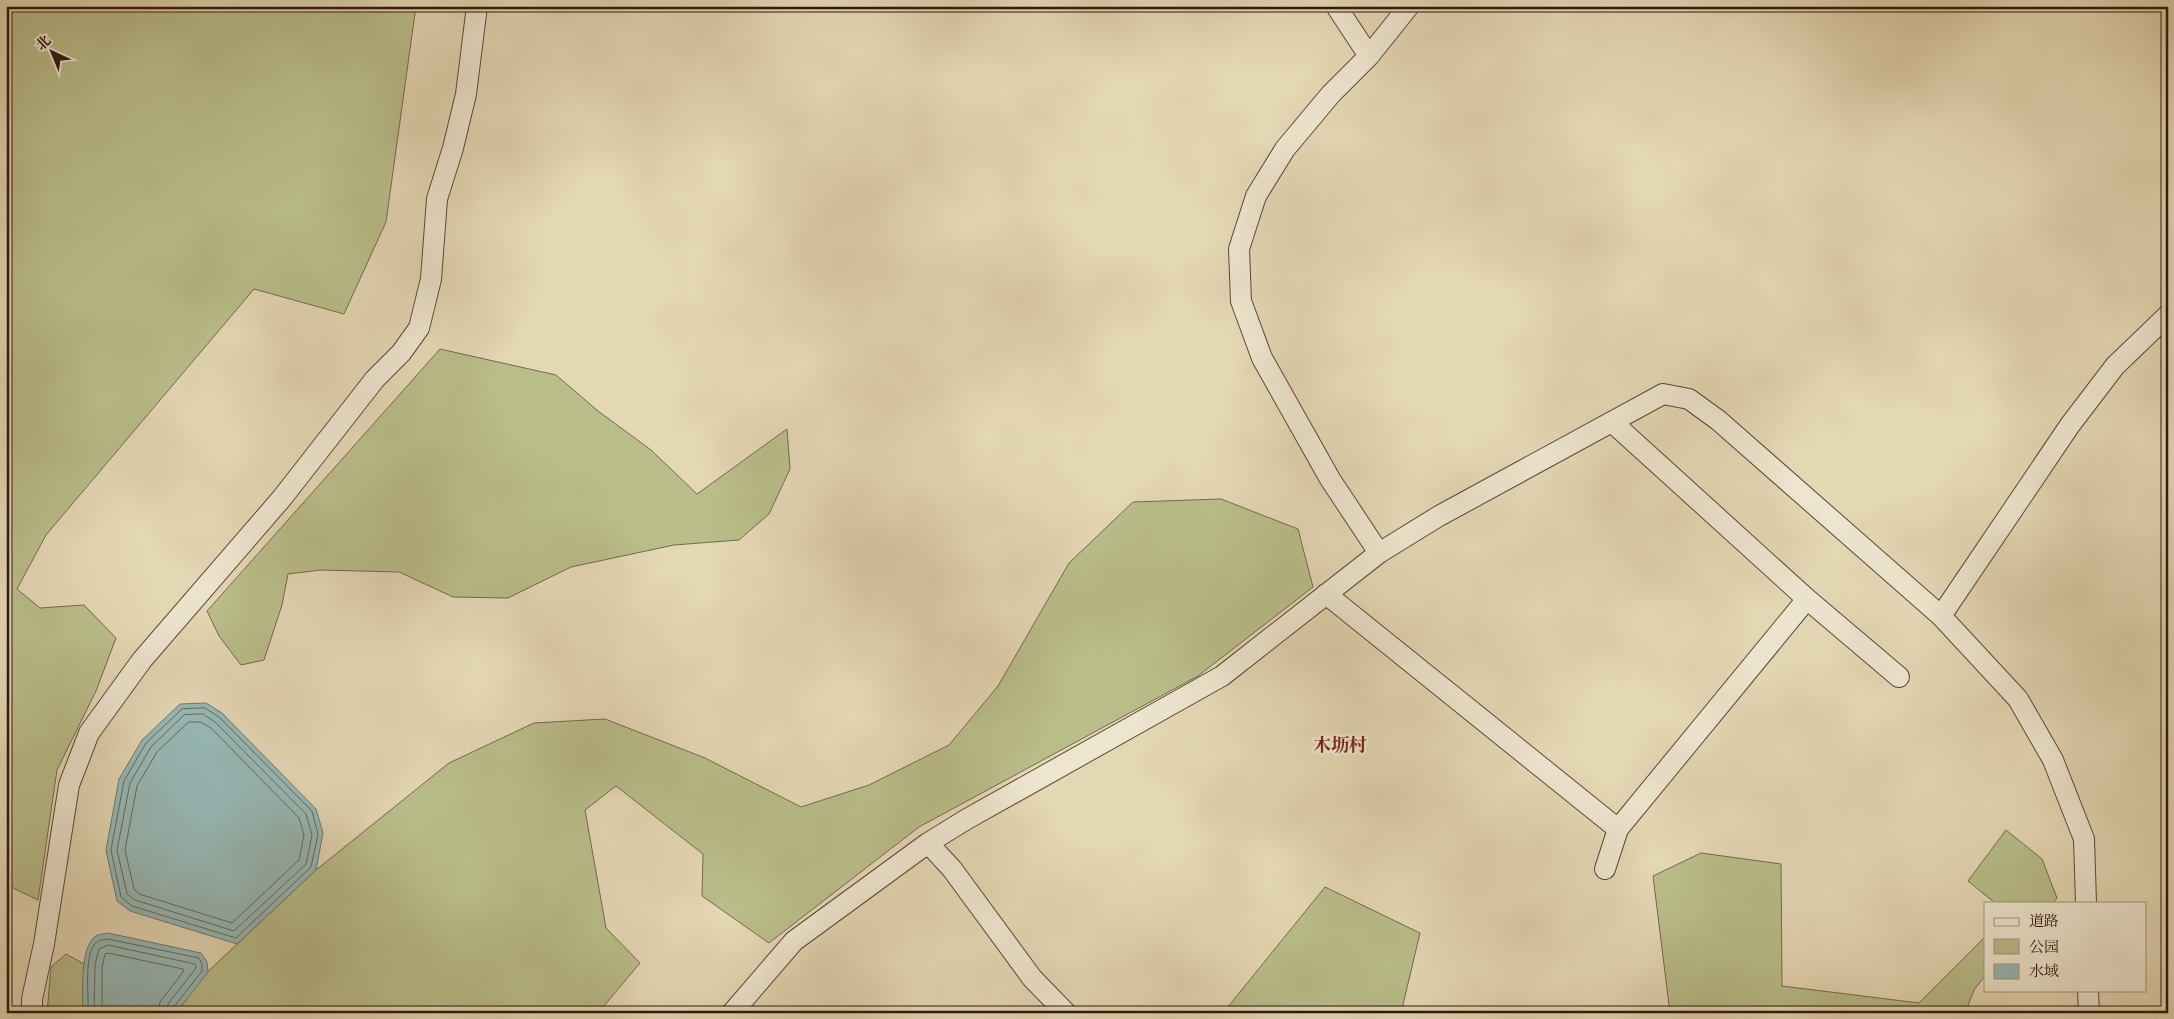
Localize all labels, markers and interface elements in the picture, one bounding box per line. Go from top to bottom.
north arrow [28,28,78,78]
text: 北 [32,32,54,54]
district label: 木坜村 [1313,734,1367,756]
legend [1984,902,2146,992]
text: 道路 [2029,912,2059,930]
text: 公园 [2029,938,2059,956]
text: 水域 [2029,962,2059,980]

